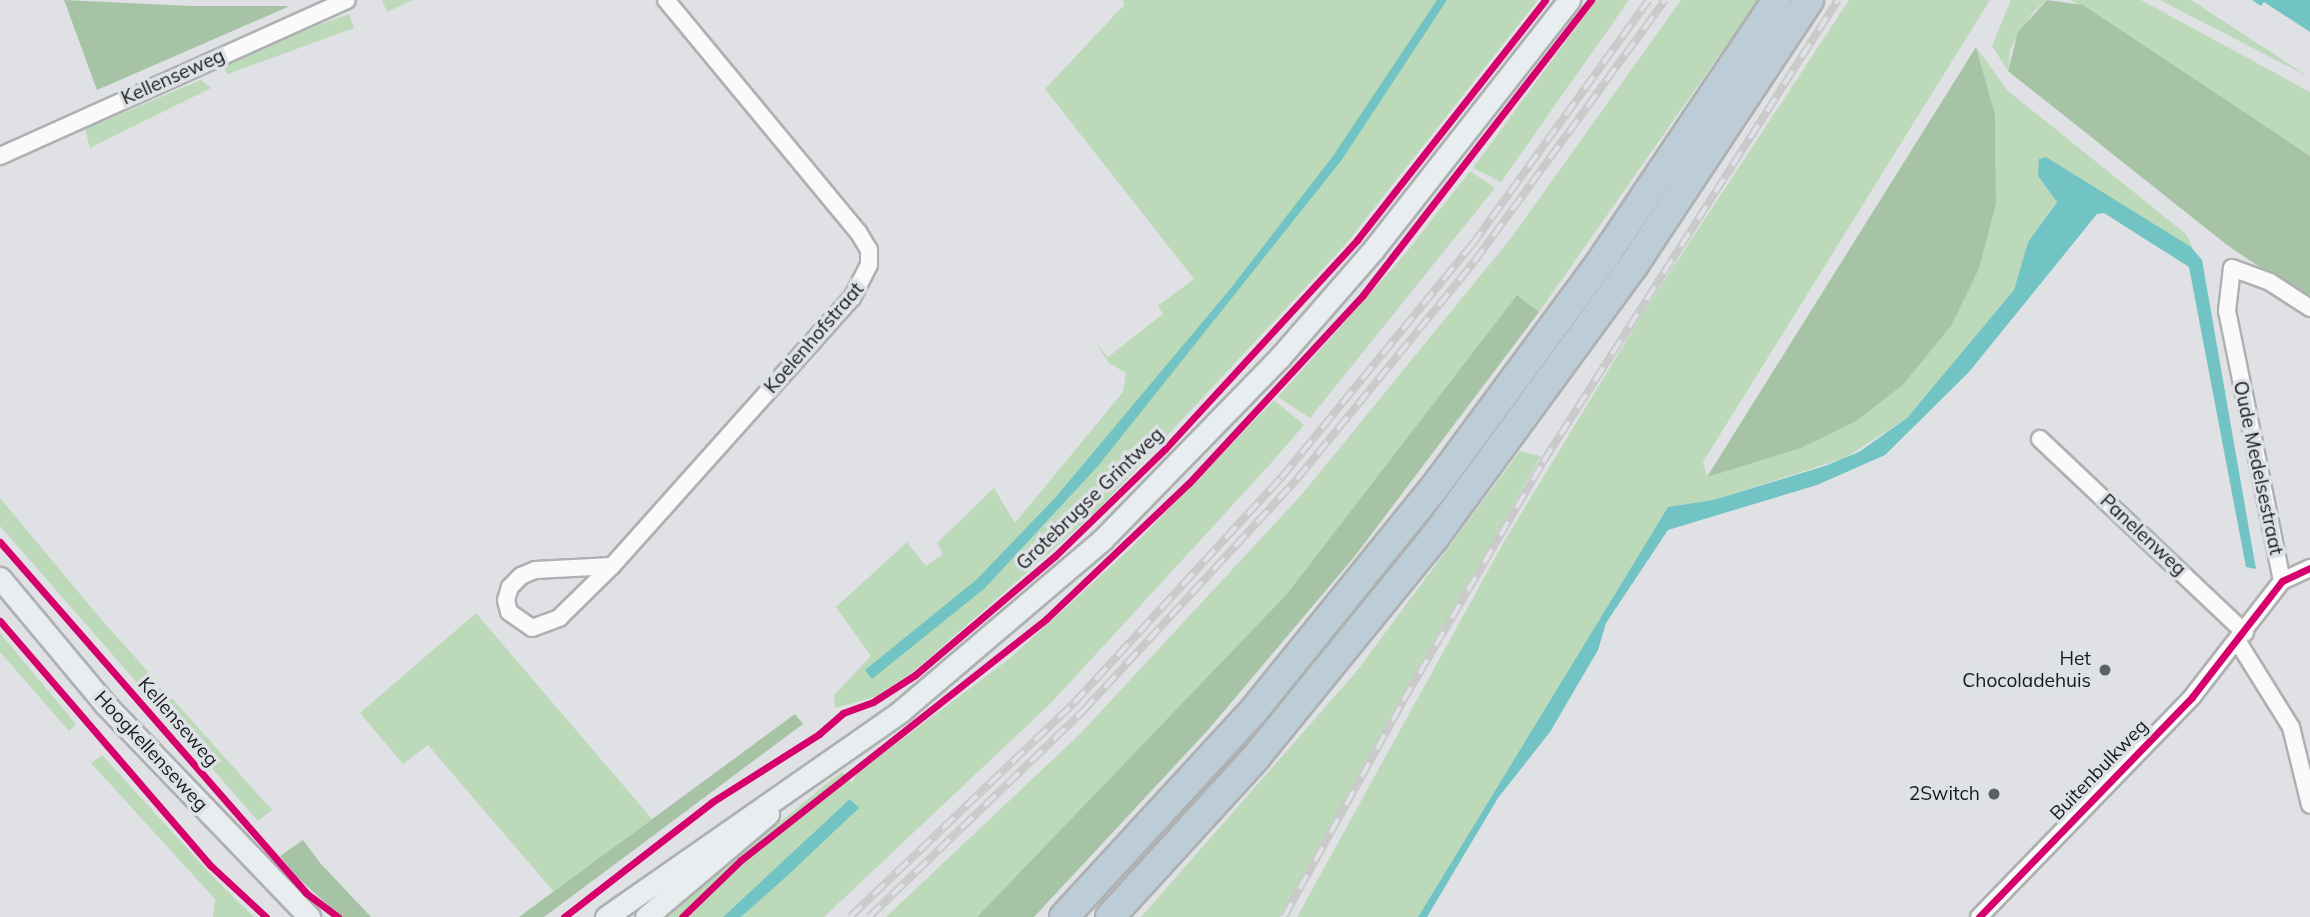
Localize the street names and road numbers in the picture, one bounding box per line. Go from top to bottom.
street label: Kellenseweg [118,44,228,110]
street label: Koelenhofstraat [760,278,868,398]
street label: Oude Medelsestraat [2228,379,2288,557]
street label: Grotebrugse Grintweg [1012,423,1168,575]
street label: Panelenweg [2095,490,2191,580]
street label: Kellenseweg [133,673,223,771]
street label: Hoogkellenseweg [89,686,213,816]
street label: Buitenbulkweg [2045,715,2153,825]

